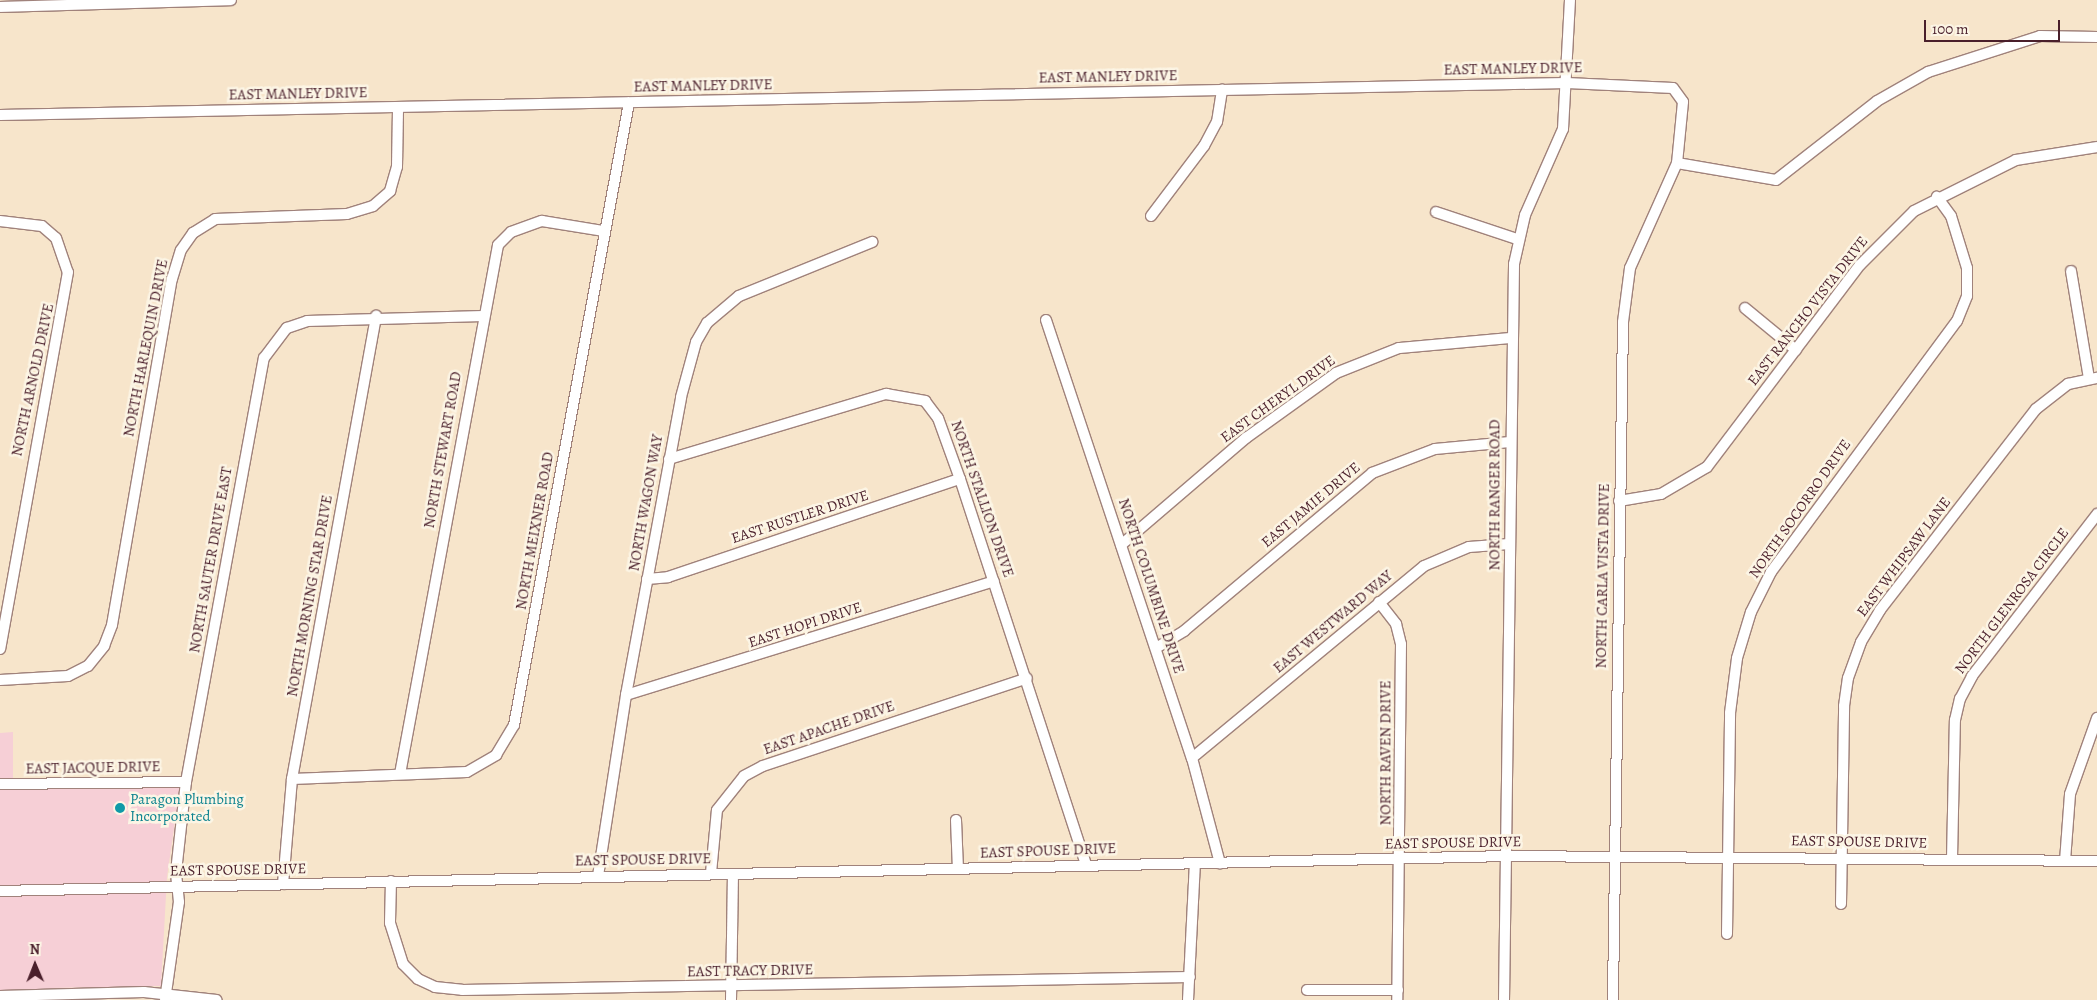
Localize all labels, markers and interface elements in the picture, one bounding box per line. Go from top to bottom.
scale bar [1927,10,2063,42]
text: 100 m [1932,19,1969,39]
street label: EAST MANLEY DRIVE [1443,59,1583,79]
street label: EAST MANLEY DRIVE [1038,67,1178,87]
street label: EAST MANLEY DRIVE [633,76,773,96]
street label: EAST MANLEY DRIVE [228,84,368,104]
street label: EAST RANCHO VISTA DRIVE [1744,233,1872,389]
street label: NORTH HARLEQUIN DRIVE [120,258,172,438]
street label: NORTH ARNOLD DRIVE [8,302,58,458]
street label: EAST CHERYL DRIVE [1217,351,1339,447]
street label: NORTH STEWART ROAD [420,370,466,530]
street label: NORTH STALLION DRIVE [947,418,1017,580]
street label: NORTH RANGER ROAD [1486,419,1504,571]
street label: NORTH WAGON WAY [625,433,667,573]
street label: NORTH SOCORRO DRIVE [1745,436,1855,582]
street label: NORTH MEIXNER ROAD [512,451,558,611]
street label: EAST JAMIE DRIVE [1258,458,1364,552]
street label: NORTH SAUTER DRIVE EAST [186,466,236,654]
street label: NORTH CARLA VISTA DRIVE [1592,483,1614,669]
street label: EAST RUSTLER DRIVE [729,486,871,548]
street label: NORTH MORNING STAR DRIVE [283,494,337,698]
street label: EAST WHIPSAW LANE [1853,494,1955,620]
street label: NORTH COLUMBINE DRIVE [1114,496,1188,676]
street label: NORTH GLENROSA CIRCLE [1951,524,2073,678]
street label: EAST WESTWARD WAY [1270,567,1396,677]
street label: EAST HOPI DRIVE [746,598,864,652]
street label: NORTH RAVEN DRIVE [1377,680,1395,826]
street label: EAST APACHE DRIVE [761,697,897,759]
street label: EAST JACQUE DRIVE [25,758,161,778]
place label: Paragon Plumbing Incorporated [130,790,244,825]
marker: Paragon Plumbing Incorporated [114,802,126,814]
street label: EAST SPOUSE DRIVE [1791,832,1927,852]
street label: EAST SPOUSE DRIVE [1385,833,1521,853]
street label: EAST SPOUSE DRIVE [979,840,1117,862]
street label: EAST SPOUSE DRIVE [575,850,711,870]
street label: EAST SPOUSE DRIVE [170,860,306,880]
north arrow [10,940,60,990]
text: N [29,940,40,959]
street label: EAST TRACY DRIVE [687,961,813,981]

